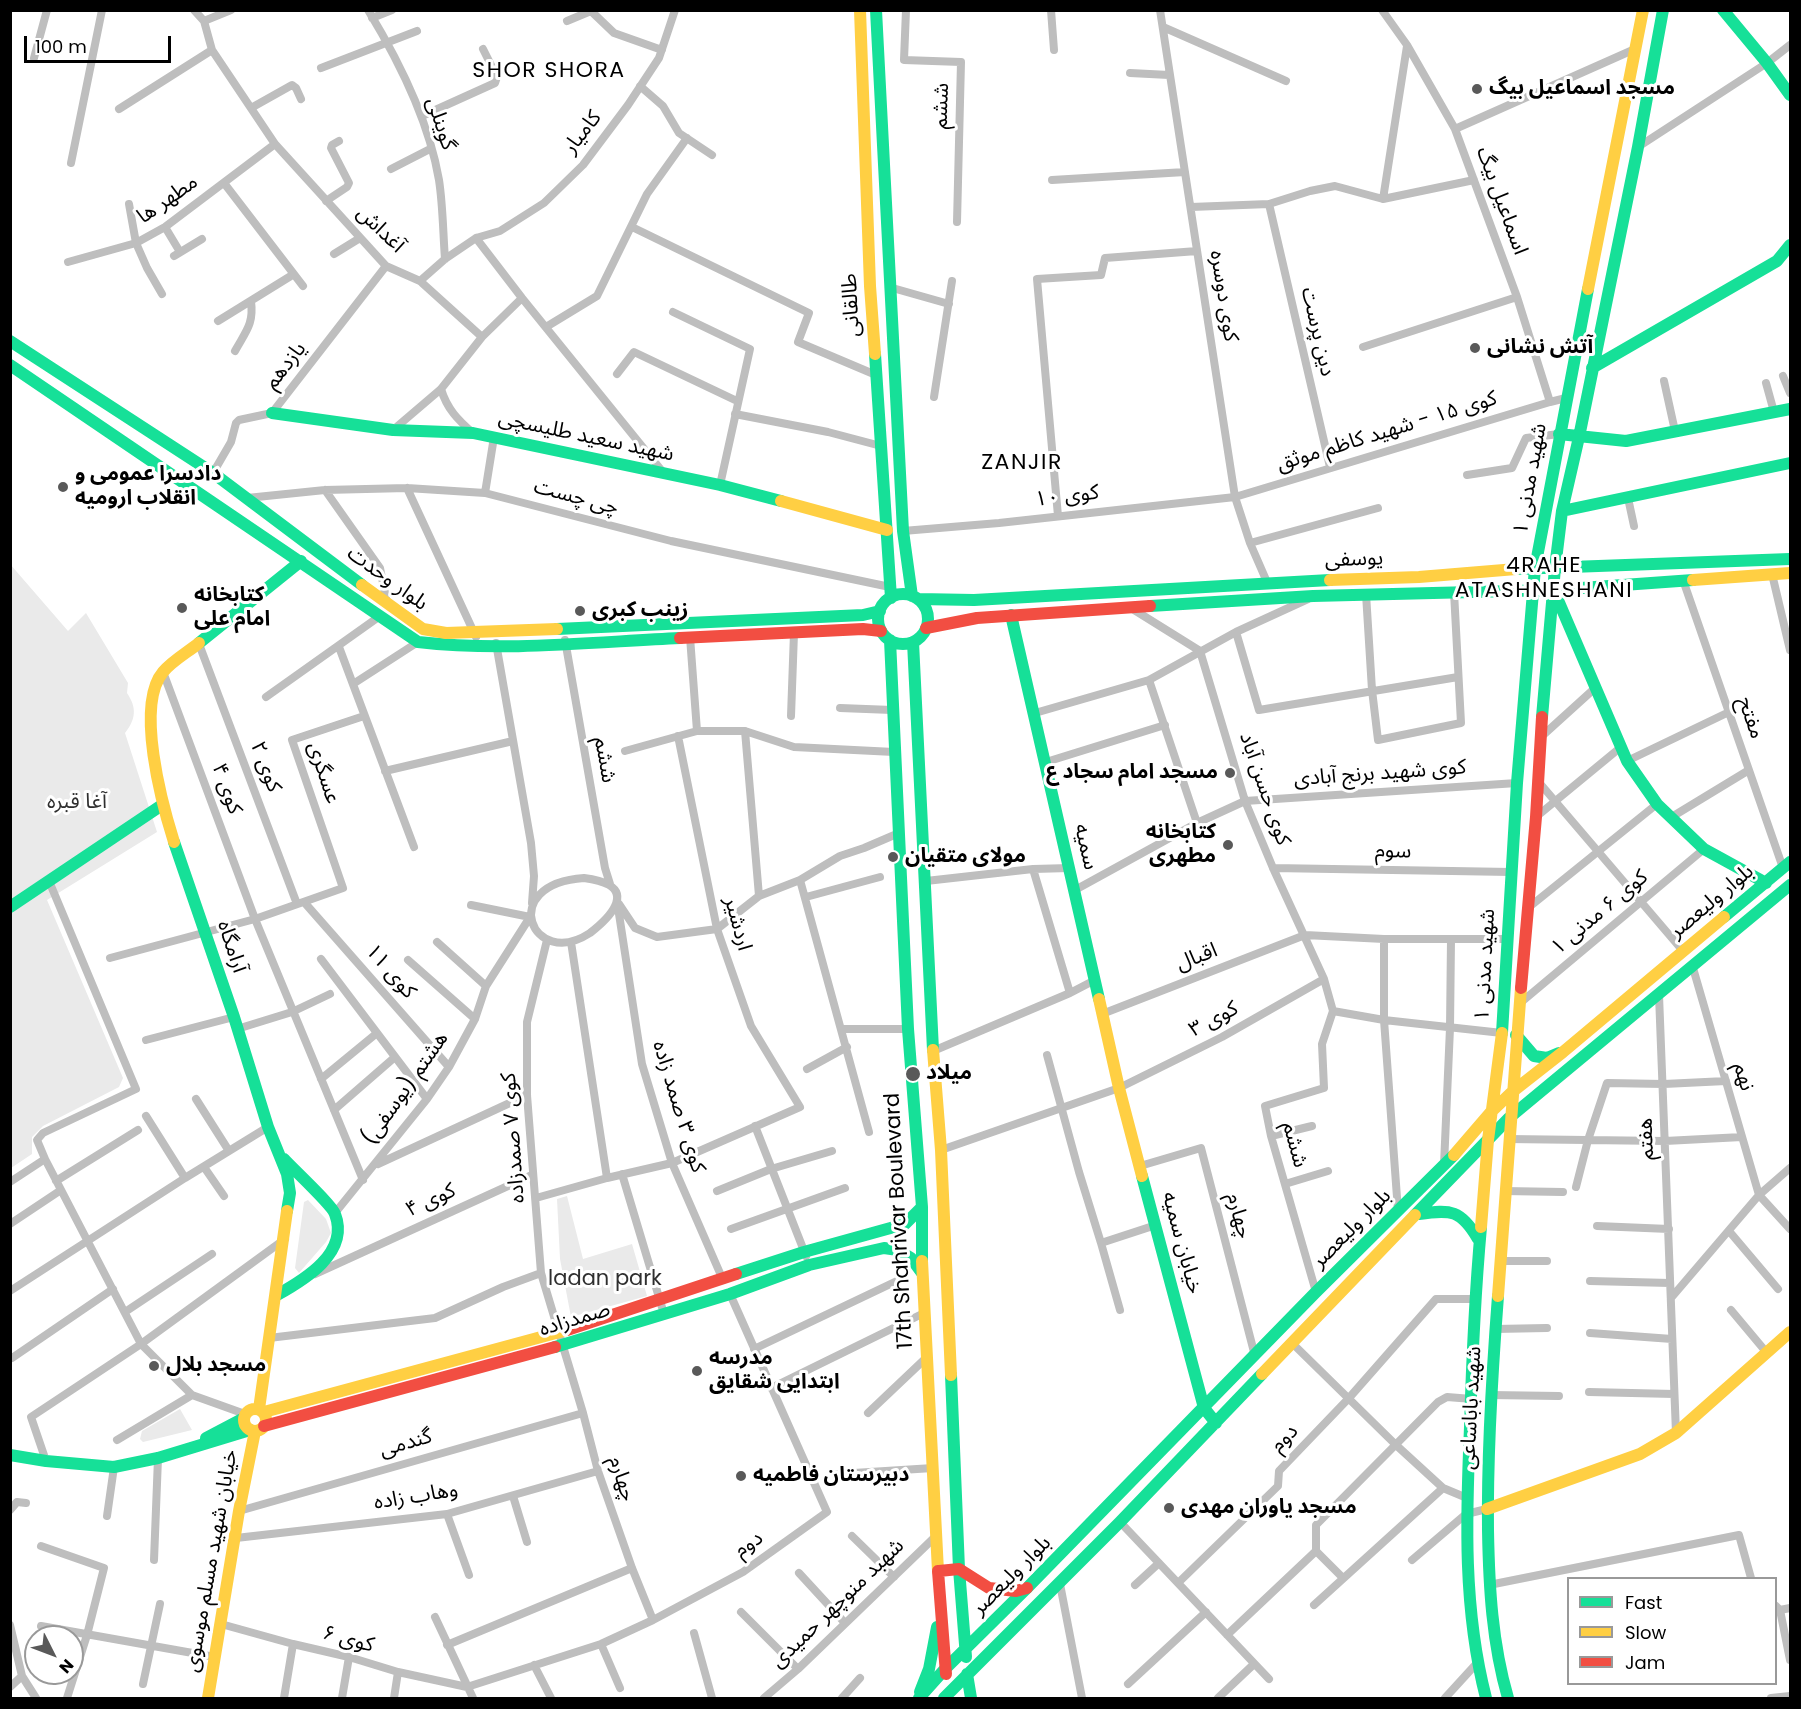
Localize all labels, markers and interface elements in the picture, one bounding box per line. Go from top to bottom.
scale bar [27,24,174,62]
text: 100 m [35,34,87,59]
district label: SHOR SHORA [472,58,626,84]
place label: مسجد اسماعیل بیگ [1489,76,1675,102]
marker: مسجد اسماعیل بیگ [1470,82,1484,96]
street label: ششم [929,83,955,129]
street label: گوینلی [420,95,460,153]
street label: کامیار [558,107,608,159]
street label: اسماعیل بیگ [1470,144,1532,258]
street label: مطهر ها [133,170,203,230]
street label: آغداش [351,201,409,259]
street label: کوی دوسره [1203,249,1243,343]
street label: طالقانی [838,273,866,337]
street label: دین پرست [1295,285,1339,379]
place label: آتش نشانی [1487,335,1593,361]
street label: یازدهم [260,337,312,395]
marker: آتش نشانی [1468,341,1482,355]
street label: کوی ۱۵ - شهید کاظم موثق [1274,386,1500,478]
street label: شهید سعید طلیسچی [496,406,676,468]
street label: شهید مدنی ۱ [1509,421,1553,537]
district label: ZANJIR [981,450,1063,476]
place label: دادسرا عمومی و انقلاب ارومیه [75,462,221,512]
street label: چی چست [531,475,621,521]
marker: دادسرا عمومی و انقلاب ارومیه [56,480,70,494]
street label: کوی ۱۰ [1034,481,1100,513]
street label: بلوار وحدت [342,541,432,617]
street label: یوسفی [1324,546,1384,574]
district label: 4RAHE ATASHNESHANI [1455,553,1633,604]
place label: کتابخانه امام علی [194,583,270,633]
place label: زینب کبری [592,598,688,624]
marker: کتابخانه امام علی [175,601,189,615]
marker: زینب کبری [573,604,587,618]
street label: مفتح [1731,694,1769,742]
street label: کوی حسن آباد [1233,729,1295,849]
street label: ششم [588,735,620,785]
street label: کوی ۲ [244,738,286,796]
street label: عسگری [301,739,345,807]
street label: کوی شهید برنج آبادی [1293,755,1467,793]
street label: کوی ۴ [205,760,247,818]
place label: مسجد امام سجاد ع [1046,760,1218,786]
marker: مسجد امام سجاد ع [1223,766,1237,780]
park label: آغا قبره [47,790,107,816]
place label: کتابخانه مطهری [1146,820,1216,870]
street label: سمیه [1067,821,1103,873]
marker: کتابخانه مطهری [1221,838,1235,852]
street label: سوم [1375,839,1411,865]
place label: مولای متقیان [905,844,1026,870]
marker: مولای متقیان [886,850,900,864]
street label: بلوار ولیعصر [1665,860,1759,944]
street label: کوی ۶ مدنی ۱ [1546,865,1654,961]
street label: اردشیر [718,894,756,954]
street label: شهید مدنی ۱ [1470,908,1502,1022]
street label: آرامگاه [211,918,251,976]
street label: اقبال [1173,939,1221,977]
street label: کوی ۱۱ [359,940,421,1004]
street label: کوی ۳ [1185,997,1243,1043]
street label: هشتم (یوسفی) [358,1027,454,1151]
street label: کوی ۳ صمد زاده [646,1038,710,1176]
street label: نهم [1727,1060,1759,1094]
place label: میلاد [926,1061,972,1087]
marker: میلاد [904,1065,922,1083]
street label: کوی ۷ صمدزاده [497,1072,531,1204]
street label: 17th Shahrivar Boulevard [881,1092,919,1350]
street label: هفتم [1634,1118,1660,1160]
street label: ششم [1276,1119,1312,1171]
street label: کوی ۴ [402,1179,460,1223]
street label: بلوار ولیعصر [1307,1184,1397,1274]
street label: خیابان سمیه [1155,1189,1207,1297]
street label: چهارم [1220,1190,1256,1242]
park label: ladan park [548,1267,662,1293]
street label: صمدزاده [536,1297,614,1343]
place label: مدرسه ابتدایی شقایق [709,1346,840,1396]
street label: شهید باباساعی [1456,1346,1488,1470]
place label: مسجد بلال [166,1353,266,1379]
marker: مسجد بلال [147,1359,161,1373]
marker: مدرسه ابتدایی شقایق [690,1364,704,1378]
street label: دوم [1266,1420,1304,1458]
street label: گندمی [377,1425,435,1463]
street label: خیابان شهید مسلم موسوی [180,1448,244,1674]
street label: چهارم [602,1453,640,1505]
place label: دبیرستان فاطمیه [753,1463,909,1489]
marker: دبیرستان فاطمیه [734,1469,748,1483]
street label: وهاب زاده [372,1478,460,1516]
place label: مسجد یاوران مهدی [1181,1495,1357,1521]
marker: مسجد یاوران مهدی [1162,1501,1176,1515]
street label: دوم [730,1526,768,1564]
street label: بلوار ولیعصر [967,1531,1057,1621]
street label: شهبد منوچهر حمیدی [766,1534,910,1674]
legend [1567,1577,1777,1685]
text: Fast [1625,1590,1662,1615]
text: Slow [1625,1620,1666,1645]
street label: کوی ۶ [320,1621,376,1659]
north arrow [24,1625,84,1685]
text: Jam [1625,1650,1665,1675]
text: N [54,1654,79,1678]

